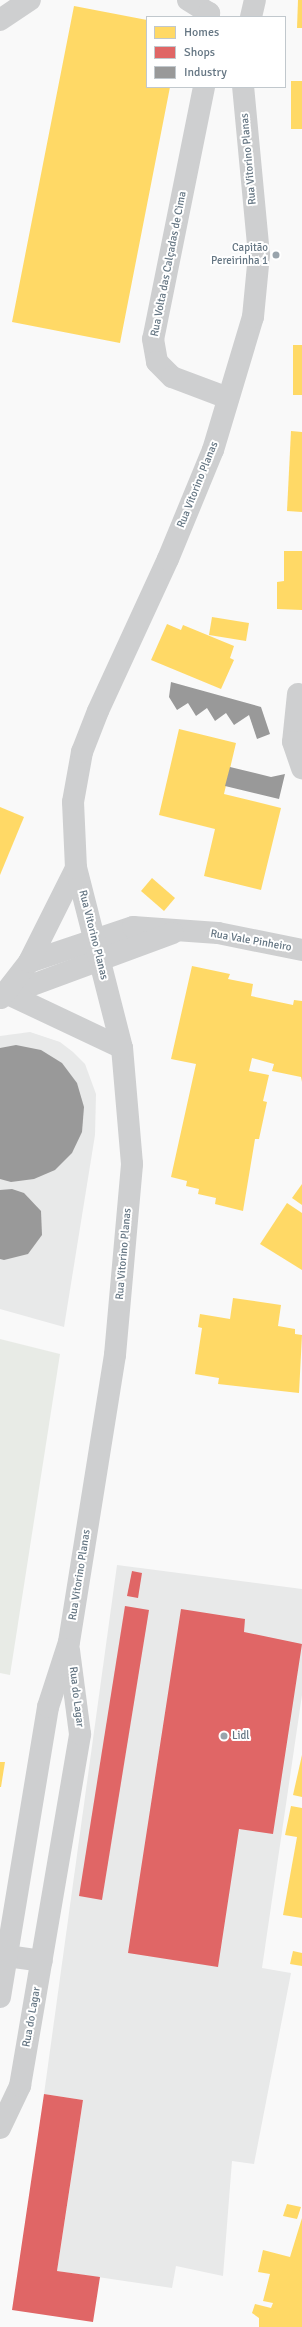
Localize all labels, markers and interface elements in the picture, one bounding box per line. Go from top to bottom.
legend [146,16,286,88]
text: Homes [184,25,219,40]
text: Shops [184,45,215,60]
text: Industry [184,65,227,80]
street label: Rua Vitorino Planas [238,113,260,205]
street label: Rua Volta das Calçadas de Cima [148,190,190,338]
place label: Capitão Pereirinha 1 [211,242,268,268]
marker: Capitão Pereirinha 1 [271,250,281,260]
street label: Rua Vitorino Planas [175,440,221,530]
street label: Rua Vitorino Planas [75,889,111,981]
street label: Rua Vale Pinheiro [209,927,293,955]
street label: Rua Vitorino Planas [113,1208,135,1300]
street label: Rua Vitorino Planas [66,1529,94,1621]
street label: Rua do Lagar [66,1666,86,1728]
place label: Lidl [232,1729,250,1743]
marker: Lidl [219,1731,229,1741]
street label: Rua do Lagar [20,1986,44,2048]

